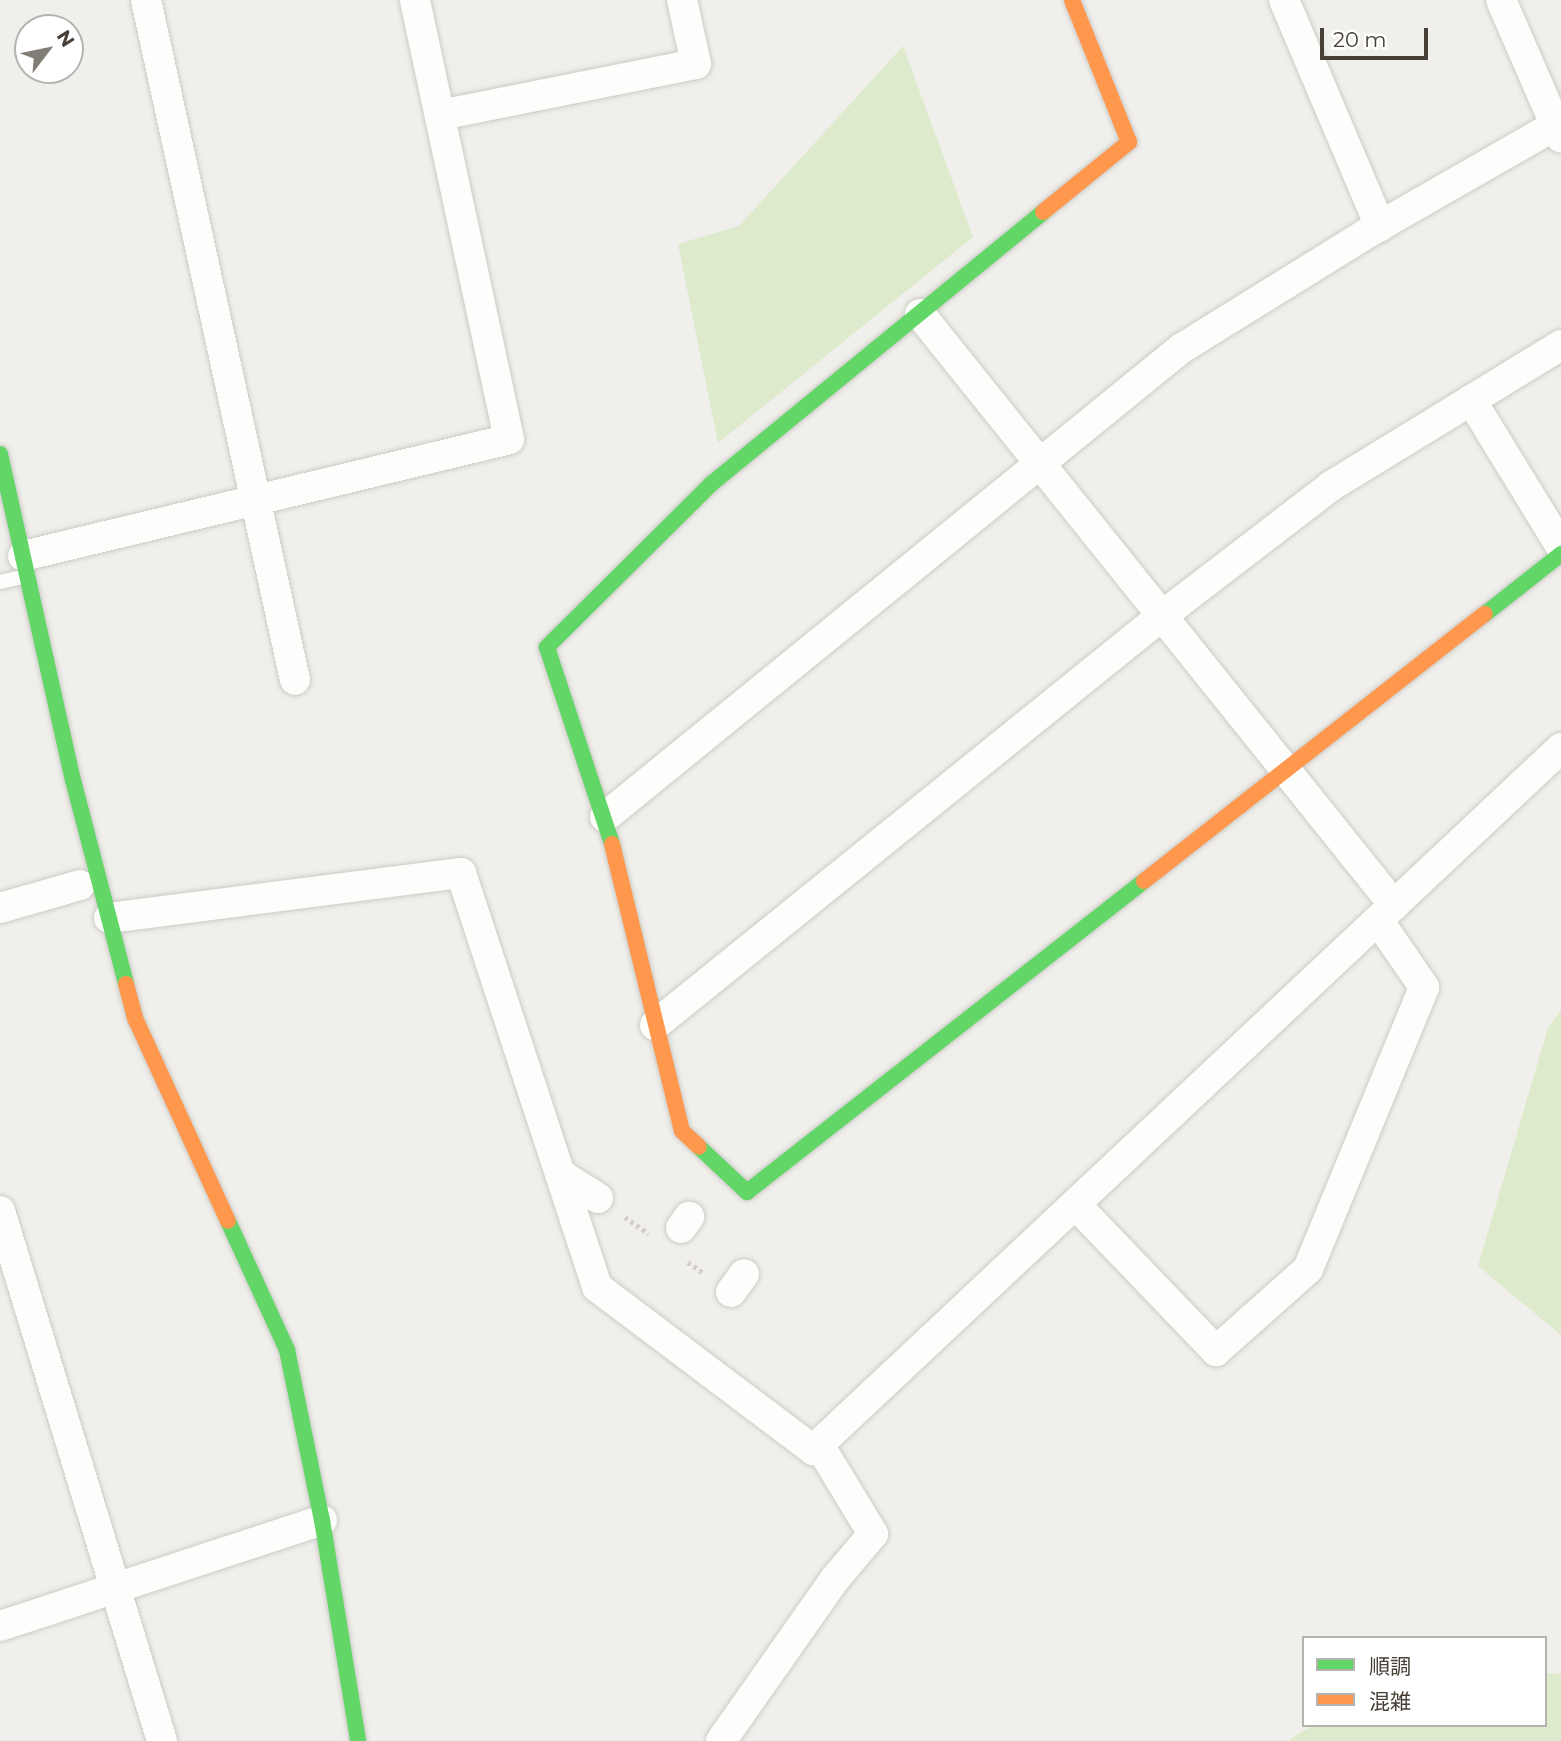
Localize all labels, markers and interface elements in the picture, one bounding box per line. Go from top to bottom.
north arrow [14,14,84,84]
scale bar [1323,14,1432,58]
text: N [52,26,79,51]
text: 20 m [1333,27,1387,52]
legend [1302,1636,1547,1727]
text: 順調 [1369,1654,1411,1679]
text: 混雑 [1369,1689,1411,1714]

